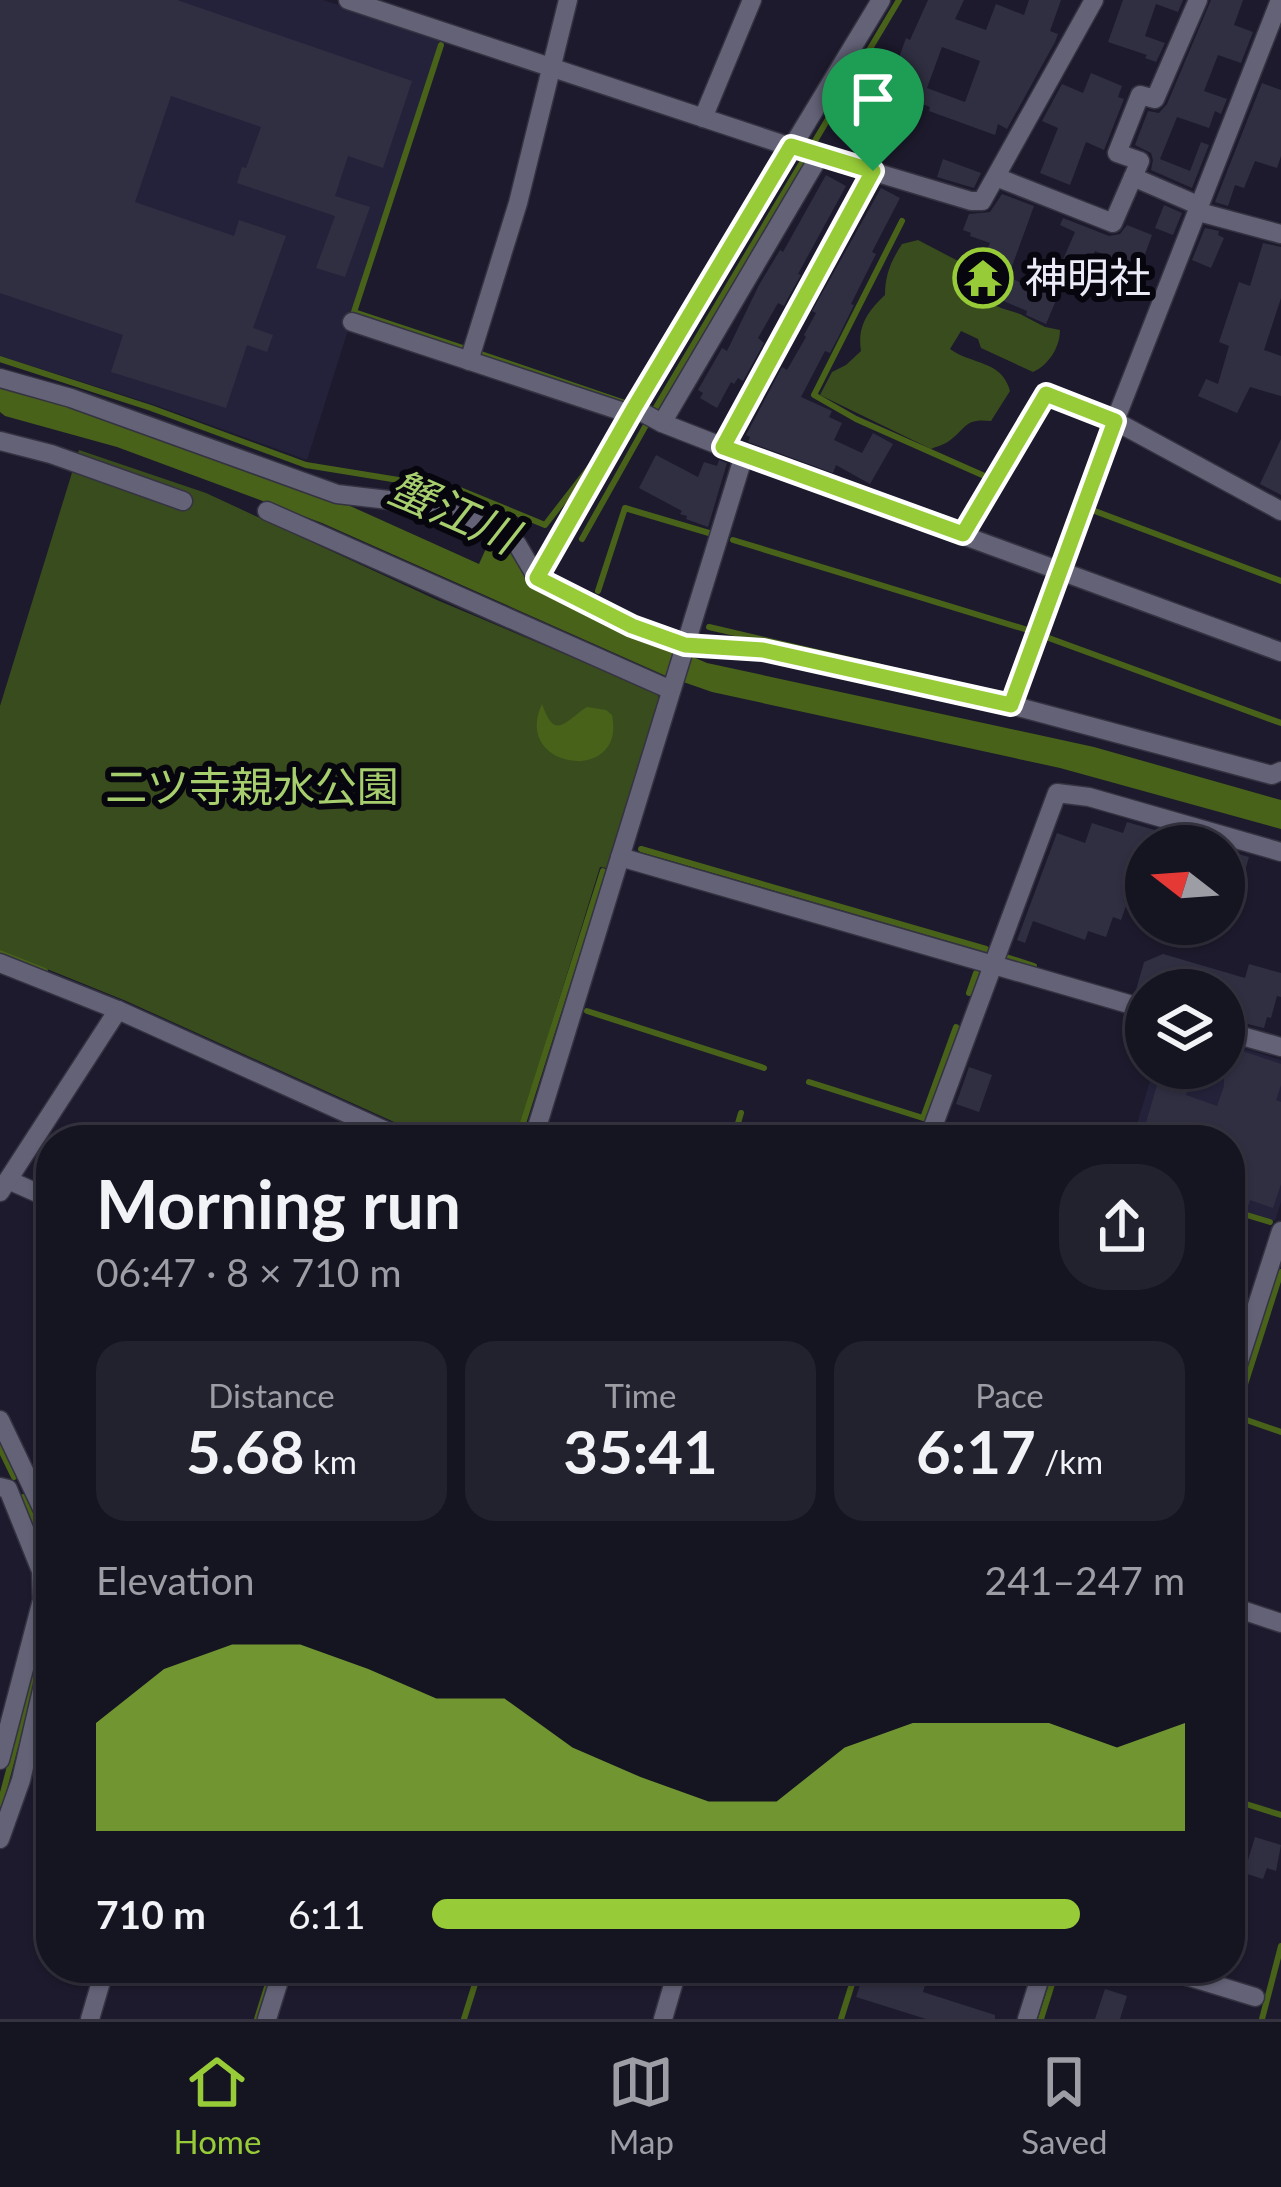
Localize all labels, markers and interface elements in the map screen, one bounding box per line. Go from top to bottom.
pin [822,48,924,171]
icon: arrive [840,66,906,132]
temple icon: 神明社 [952,247,1014,309]
place label: 神明社 [1025,252,1151,302]
water label: 蟹江川 [381,459,530,565]
park label: 二ツ寺親水公園 [105,761,399,811]
north arrow [1125,825,1245,945]
map controls [1125,825,1245,1089]
button: layers [1125,969,1245,1089]
text: Morning run [96,1164,461,1243]
button: share [1059,1164,1185,1290]
text: 06:47 · 8 × 710 m [96,1249,401,1295]
text: Distance [208,1375,335,1415]
text: Time [605,1375,676,1415]
text: Pace [975,1375,1044,1415]
text: 5.68 [186,1415,305,1487]
text: 35:41 [563,1415,718,1487]
text: 6:17 [916,1415,1036,1487]
text: km [305,1441,357,1481]
text: /km [1036,1441,1103,1481]
text: Elevation [96,1557,254,1603]
text: 241–247 m [985,1557,1185,1603]
text: 710 m [96,1891,206,1937]
text: 6:11 [288,1891,366,1937]
tab: Home [173,2049,261,2161]
tab: Map [608,2049,674,2161]
tab: Saved [1021,2049,1108,2161]

